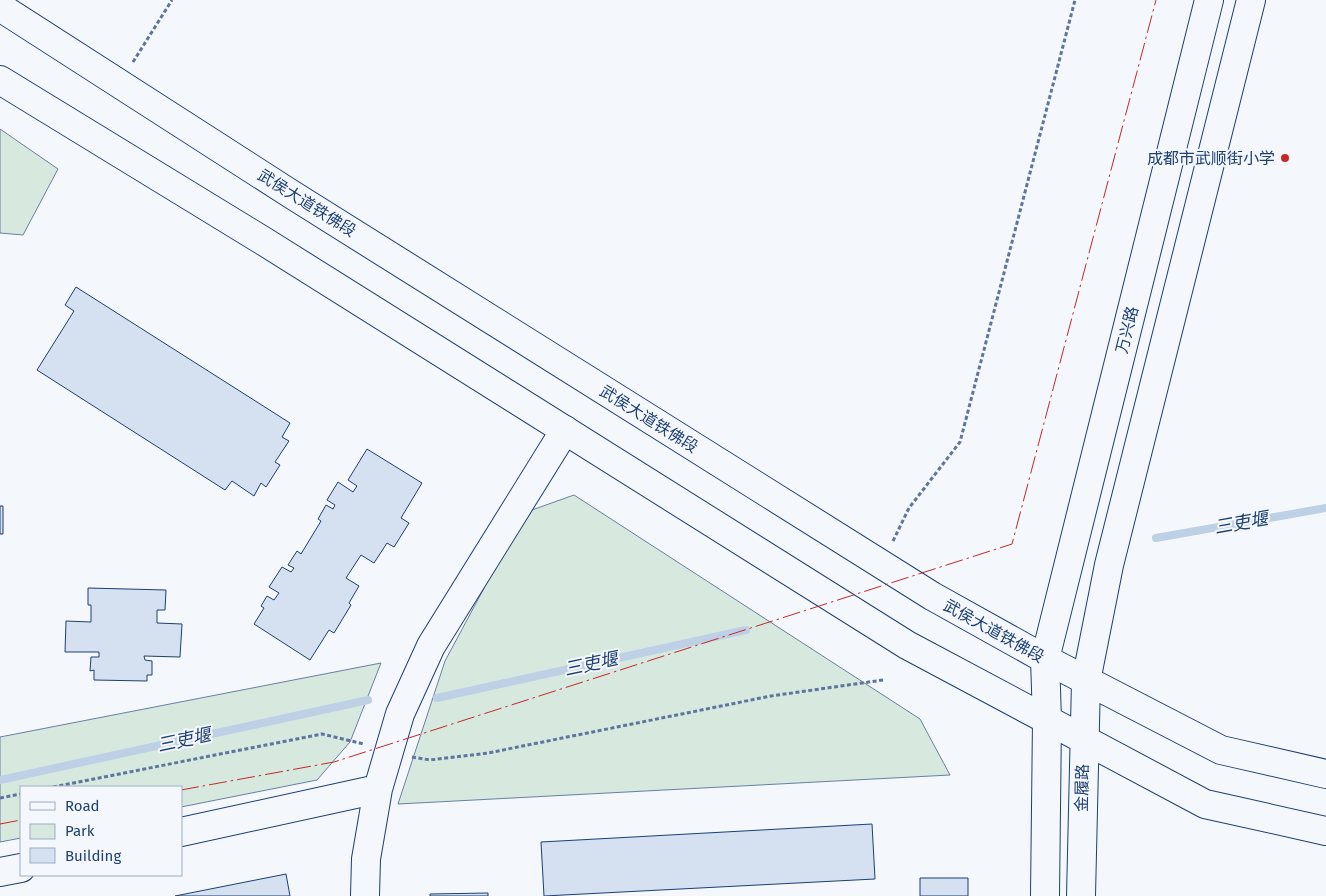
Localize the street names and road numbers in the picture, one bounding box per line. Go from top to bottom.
street label: 武侯大道铁佛段 [254,165,360,241]
street label: 万兴路 [1112,304,1142,356]
street label: 武侯大道铁佛段 [596,381,702,457]
street label: 武侯大道铁佛段 [940,596,1048,666]
street label: 金履路 [1072,764,1092,812]

